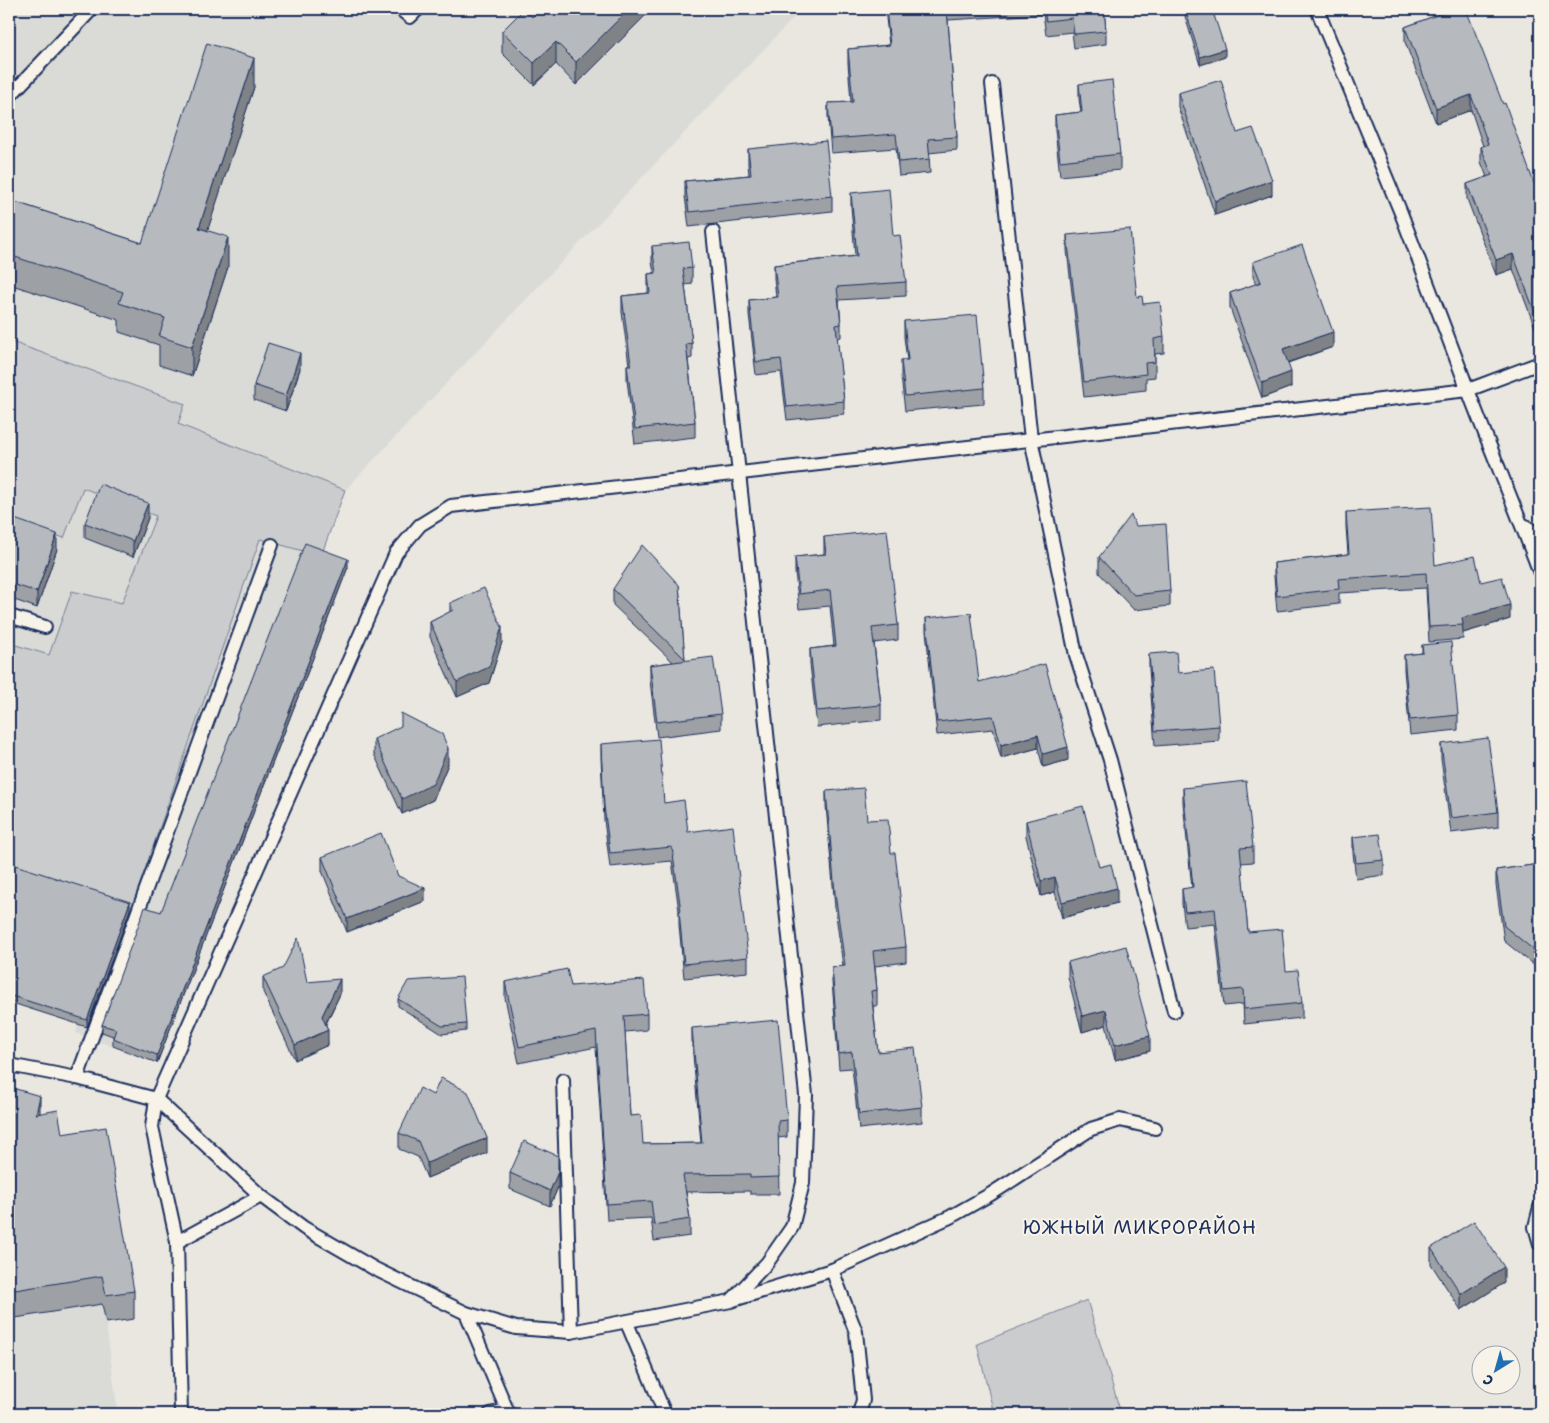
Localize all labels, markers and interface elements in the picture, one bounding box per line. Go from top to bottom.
district label: ЮЖНЫЙ МИКРОРАЙОН [1023,1215,1257,1240]
north arrow [1472,1346,1522,1396]
text: С [1479,1371,1497,1390]

